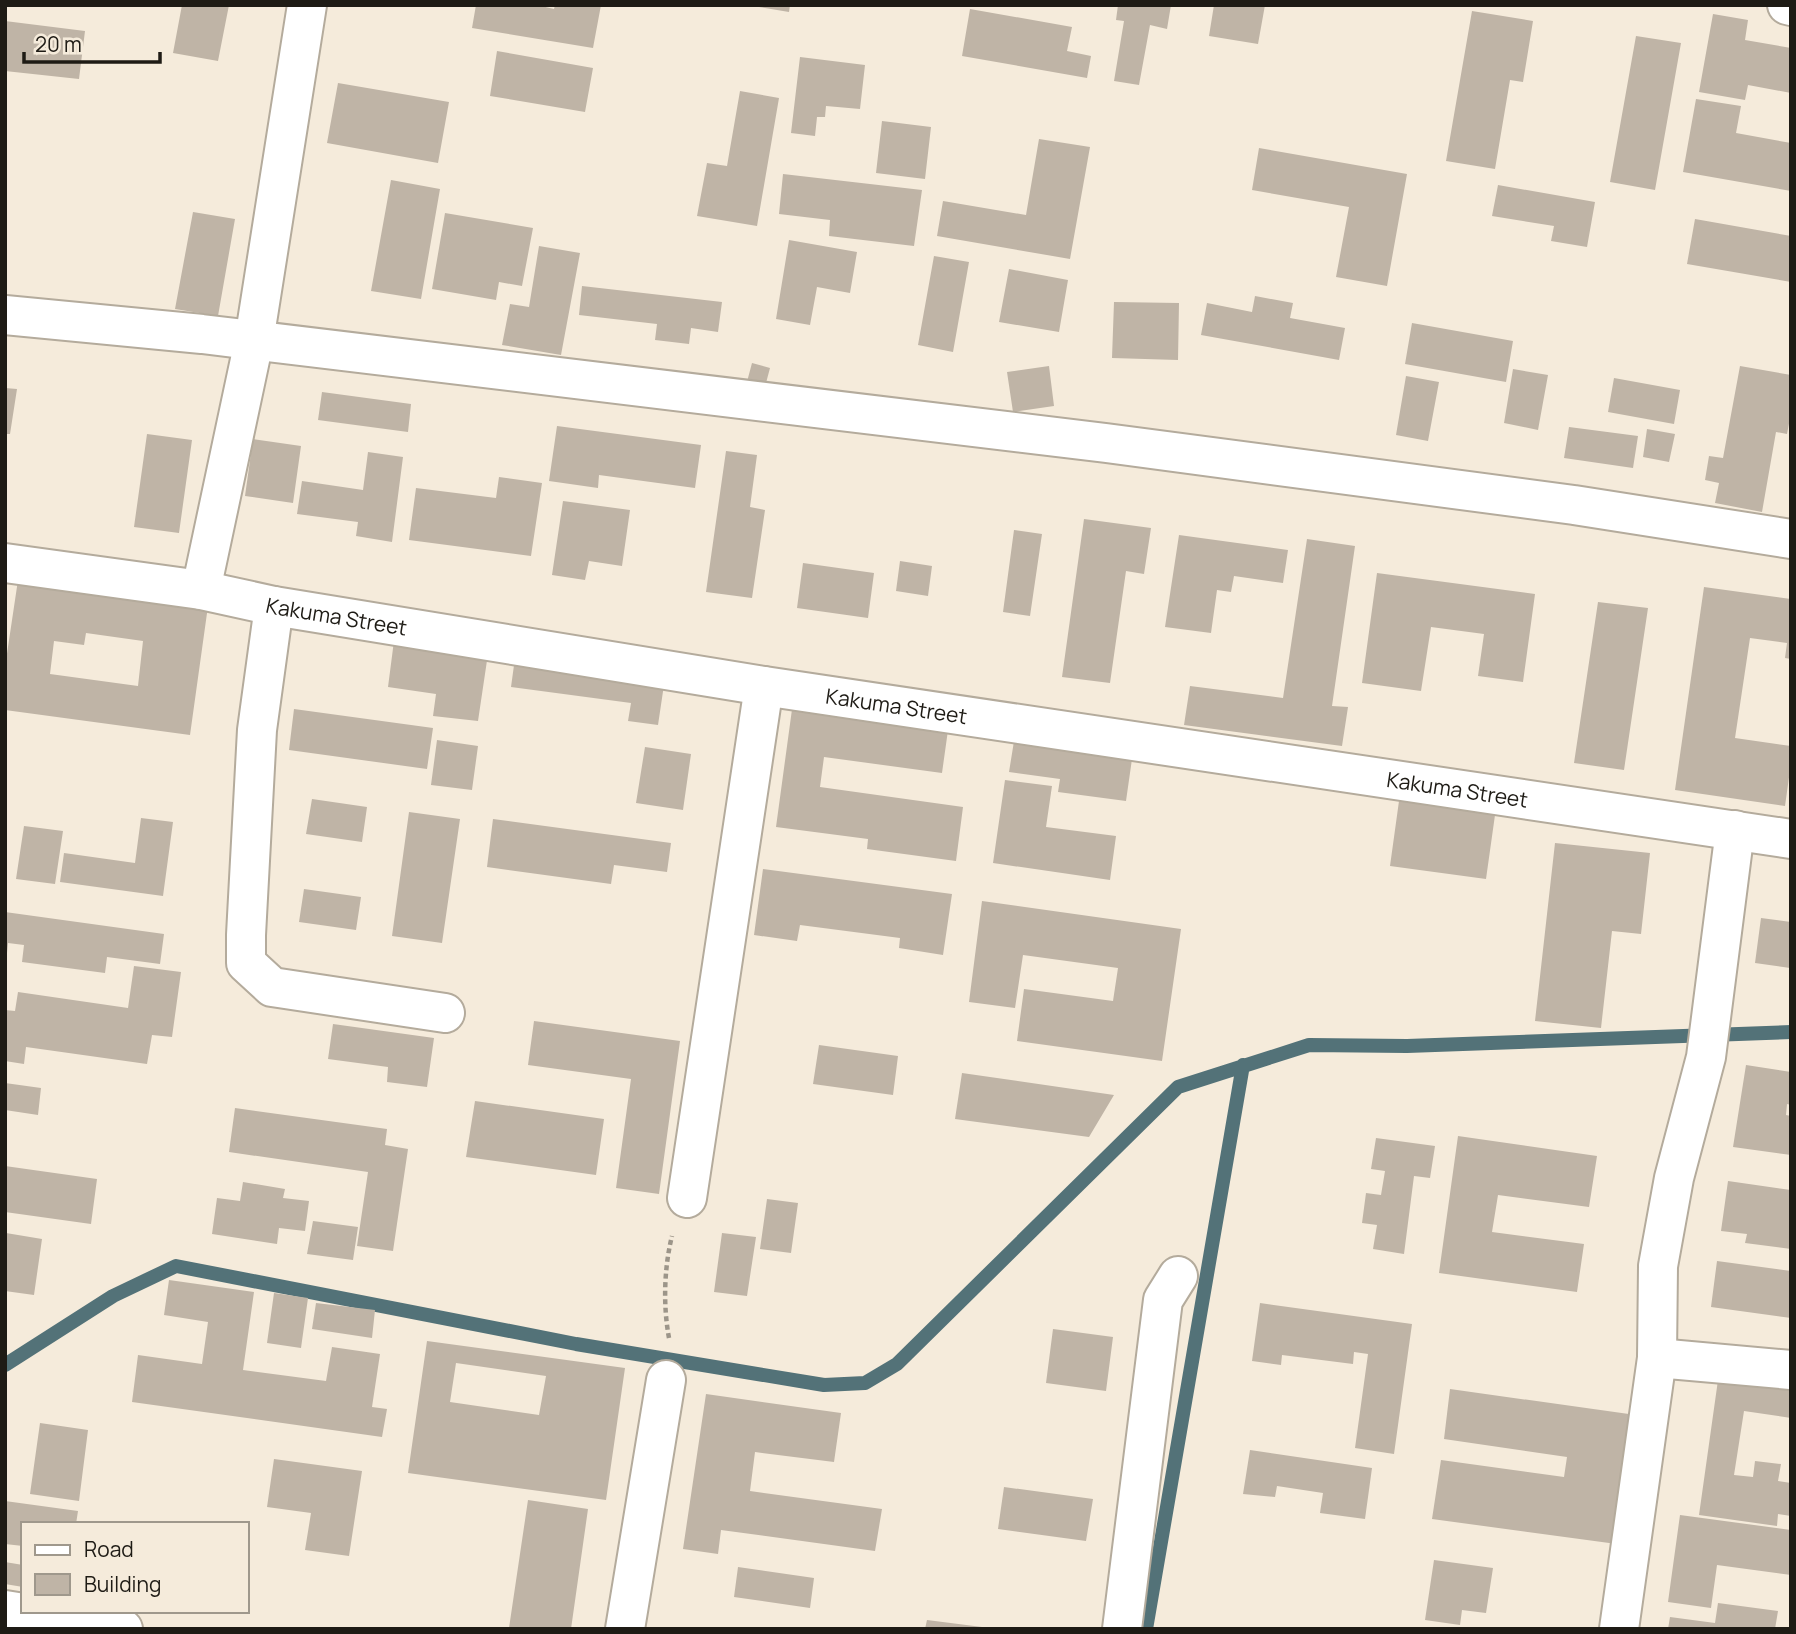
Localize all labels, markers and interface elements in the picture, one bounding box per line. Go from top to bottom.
scale bar [24,21,161,65]
text: 20 m [35,30,82,58]
street label: Kakuma Street [263,591,409,642]
street label: Kakuma Street [824,681,969,730]
street label: Kakuma Street [1385,765,1530,814]
legend [21,1522,248,1613]
text: Road [84,1535,134,1563]
text: Building [84,1570,161,1598]

